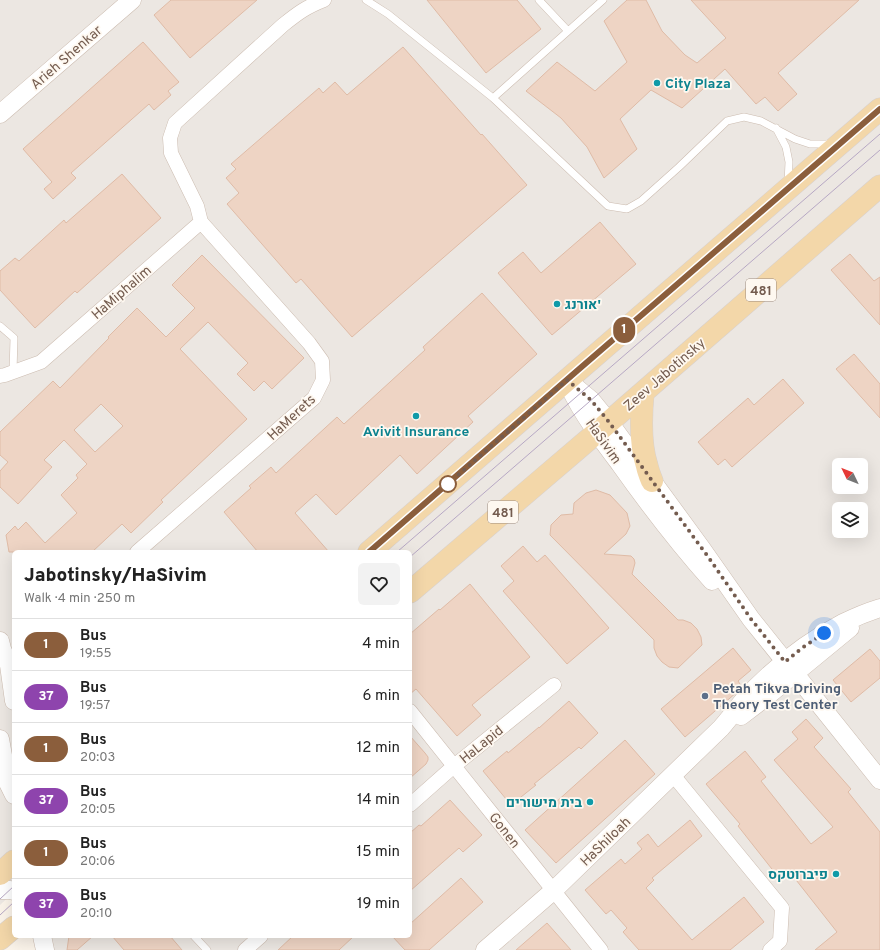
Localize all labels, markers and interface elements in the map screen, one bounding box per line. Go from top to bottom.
street label: Arieh Shenkar [28,22,107,94]
place label: City Plaza [665,76,731,93]
marker: City Plaza [652,78,662,88]
street label: HaMiphalim [89,262,155,324]
road number: 481 [746,279,776,301]
place label: אורנג' [565,297,601,314]
marker: אורנג' [552,299,562,309]
line badge: 1 [611,317,637,343]
text: 1 [621,321,627,338]
street label: Zeev Jabotinsky [621,335,709,415]
street label: HaMerets [264,391,320,445]
marker: Avivit Insurance [411,411,421,421]
street label: HaSivim [581,416,624,468]
place label: Avivit Insurance [363,424,469,441]
north arrow [832,458,868,494]
map controls [832,458,868,538]
unlabelled marker [439,475,457,493]
road number: 481 [488,501,518,523]
button: layers [832,502,868,538]
button: heart [358,563,400,605]
text: Jabotinsky/HaSivim [24,564,207,588]
text: Walk · 4 min · 250 m [24,591,135,607]
your location [814,623,834,643]
text: Bus [80,627,107,646]
text: 4 min [362,635,400,654]
text: 1 [43,636,49,653]
text: 19:55 [80,646,112,662]
text: Bus [80,679,107,698]
place label: Petah Tikva Driving Theory Test Center [713,681,841,714]
text: 6 min [363,687,400,706]
text: 37 [38,688,54,705]
marker: Petah Tikva Driving Theory Test Center [700,691,710,701]
text: 19:57 [80,698,110,714]
street label: HaLapid [457,722,507,768]
text: Bus [80,731,107,750]
text: 12 min [357,739,400,758]
text: 1 [43,740,49,757]
text: 20:03 [80,750,115,766]
text: Bus [80,783,107,802]
text: 14 min [357,791,400,810]
text: 37 [38,792,54,809]
place label: בית מישורים [506,795,582,812]
marker: בית מישורים [585,797,595,807]
text: 20:05 [80,802,116,818]
street label: Gonen [484,810,523,852]
street label: HaShiloah [577,814,635,870]
text: Bus [80,835,107,854]
text: 15 min [357,843,400,862]
text: 1 [43,844,49,861]
text: 20:06 [80,854,115,870]
place label: פיברוטקס [768,867,828,884]
marker: פיברוטקס [831,869,841,879]
text: Bus [80,887,107,906]
text: 19 min [357,895,400,914]
text: 37 [38,896,54,913]
text: 20:10 [80,906,112,922]

